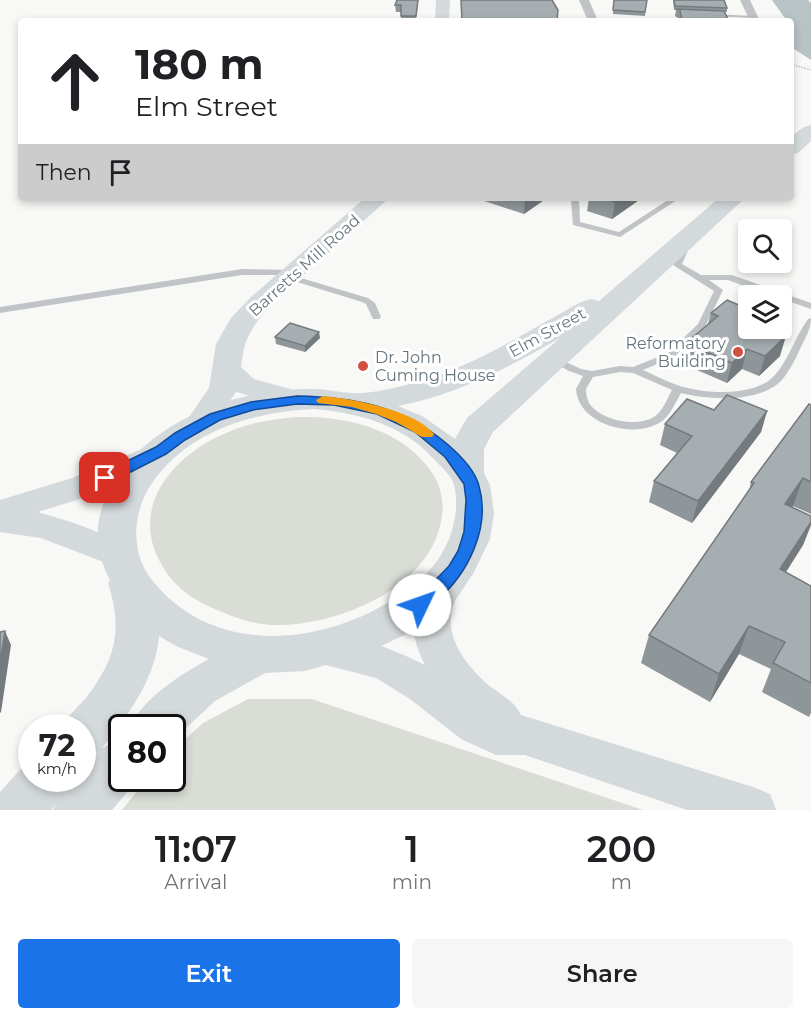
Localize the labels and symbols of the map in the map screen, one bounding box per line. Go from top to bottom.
street label: Barretts Mill Road [245,211,364,320]
street label: Elm Street [506,303,589,361]
place label: Reformatory Building [626,334,726,371]
marker: Reformatory Building [731,345,745,359]
place label: Dr. John Cuming House [375,348,495,385]
marker: Dr. John Cuming House [356,359,370,373]
pin [79,452,130,503]
position arrow [388,573,452,637]
speed limit sign: 80 [108,714,186,792]

